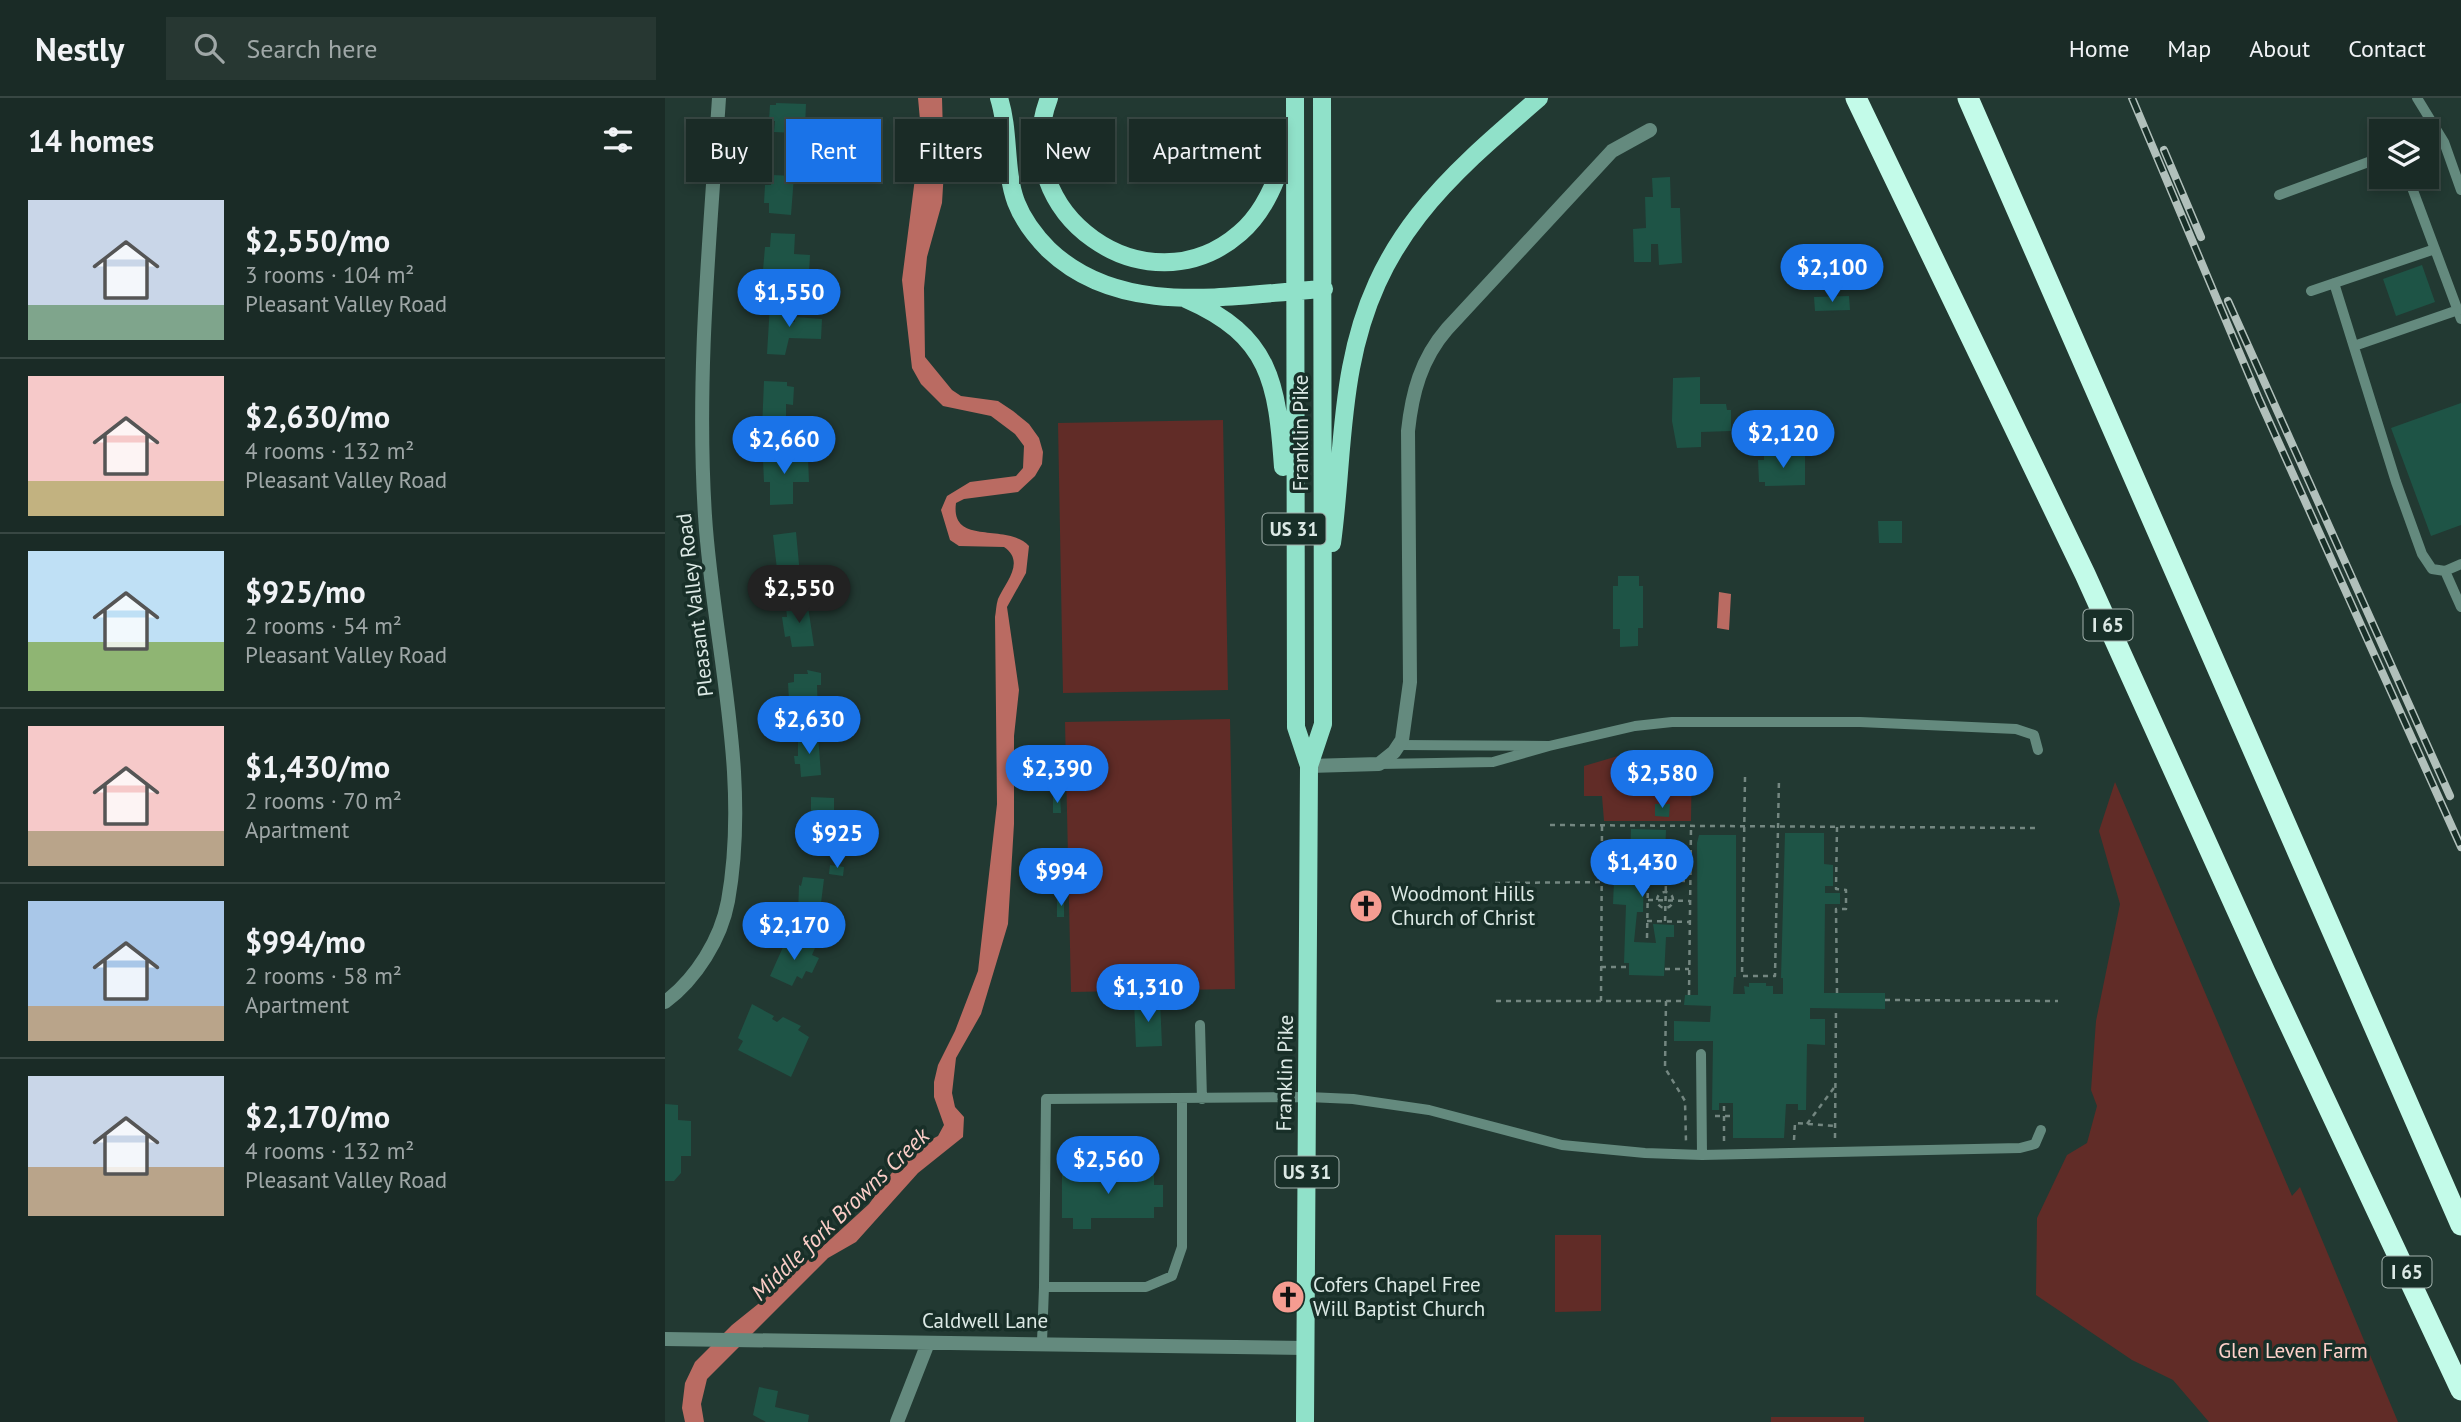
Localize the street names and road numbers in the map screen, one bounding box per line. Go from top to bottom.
street label: Franklin Pike [1287,375,1314,491]
street label: Pleasant Valley Road [670,512,719,698]
road number: US 31 [1263,514,1325,544]
road number: I 65 [2083,610,2133,640]
street label: Franklin Pike [1270,1014,1299,1132]
road number: US 31 [1275,1156,1339,1188]
road number: I 65 [2383,1256,2431,1288]
street label: Caldwell Lane [922,1307,1048,1334]

